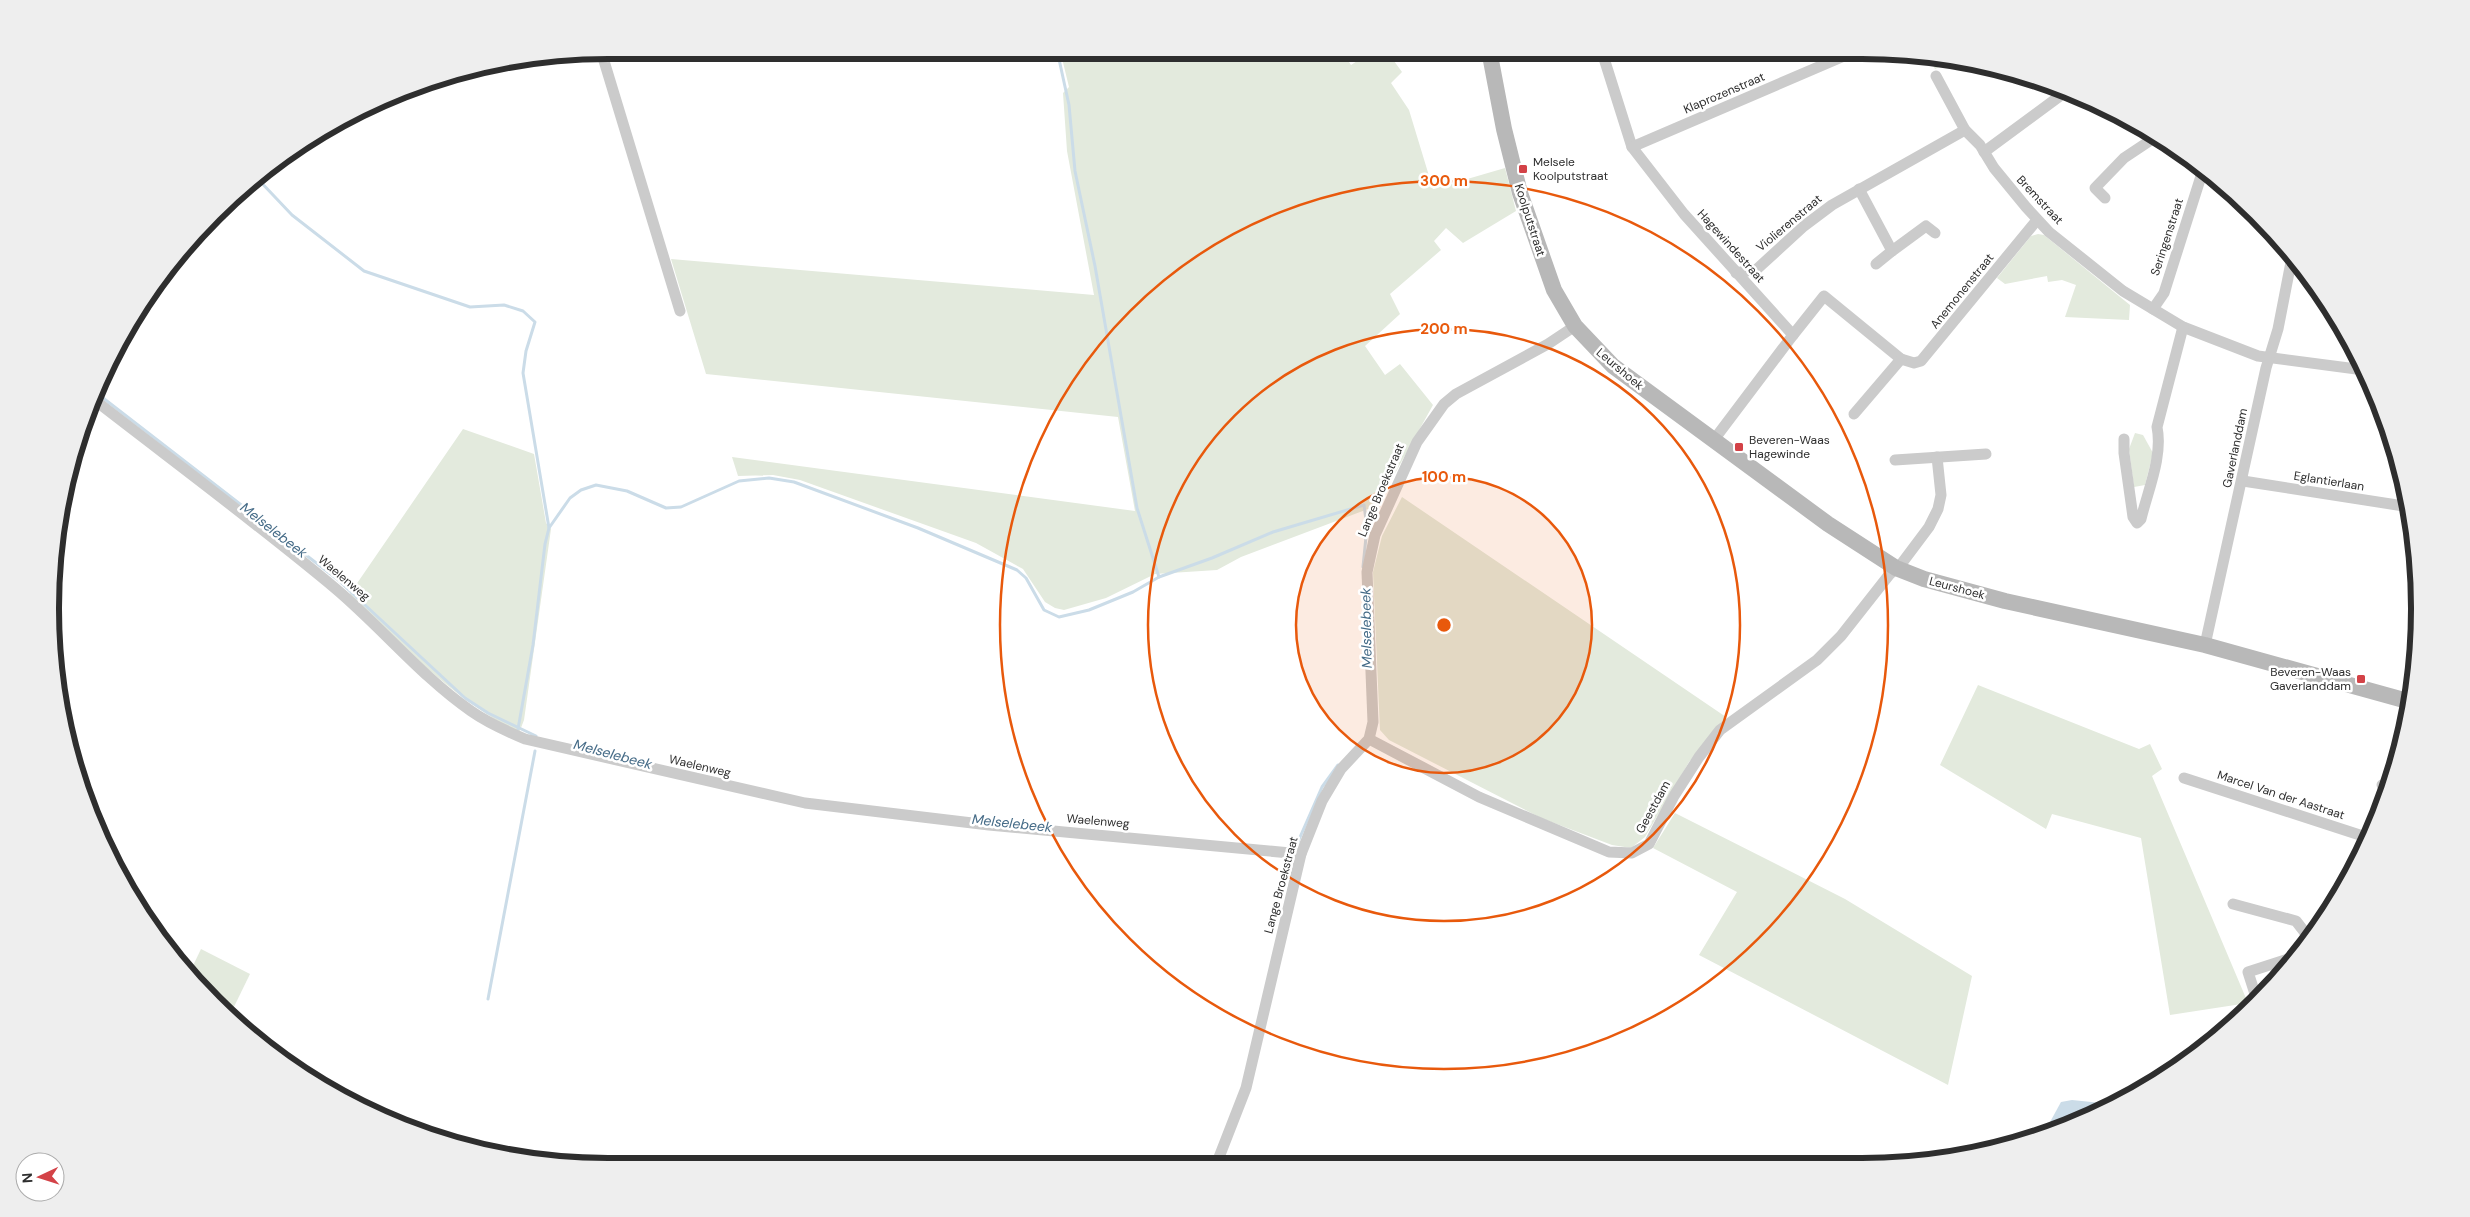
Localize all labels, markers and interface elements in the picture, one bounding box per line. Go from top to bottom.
street label: Klaprozenstraat [1681,69,1767,117]
place label: Melsele Koolputstraat [1533,154,1608,184]
marker: Melsele Koolputstraat [1517,163,1529,175]
text: 300 m [1420,171,1468,191]
street label: Bremstraat [2013,172,2067,228]
street label: Koolputstraat [1511,182,1549,258]
street label: Violierenstraat [1753,191,1825,255]
street label: Seringenstraat [2147,196,2187,278]
street label: Hagewindestraat [1694,206,1768,286]
street label: Anemonenstraat [1927,250,1998,332]
text: 200 m [1420,319,1468,339]
street label: Leurshoek [1593,345,1647,393]
street label: Gaverlanddam [2219,407,2251,489]
place label: Beveren-Waas Hagewinde [1749,432,1830,462]
street label: Lange Broekstraat [1354,441,1408,539]
marker: Beveren-Waas Hagewinde [1733,441,1745,453]
text: 100 m [1422,467,1466,487]
street label: Eglantierlaan [2293,468,2365,494]
water label: Melselebeek [237,498,312,562]
street label: Waelenweg [315,552,374,605]
street label: Leurshoek [1927,573,1987,603]
water label: Melselebeek [1356,587,1376,668]
centre of rings [1435,616,1453,634]
place label: Beveren-Waas Gaverlanddam [2270,664,2351,694]
marker: Beveren-Waas Gaverlanddam [2355,673,2367,685]
water label: Melselebeek [572,735,655,773]
street label: Waelenweg [667,751,733,781]
street label: Marcel Van der Aastraat [2215,767,2347,823]
street label: Geestdam [1632,778,1674,836]
water label: Melselebeek [971,810,1054,836]
street label: Waelenweg [1066,810,1130,832]
street label: Lange Broekstraat [1260,834,1302,935]
north arrow [15,1152,65,1202]
text: N [18,1172,36,1184]

